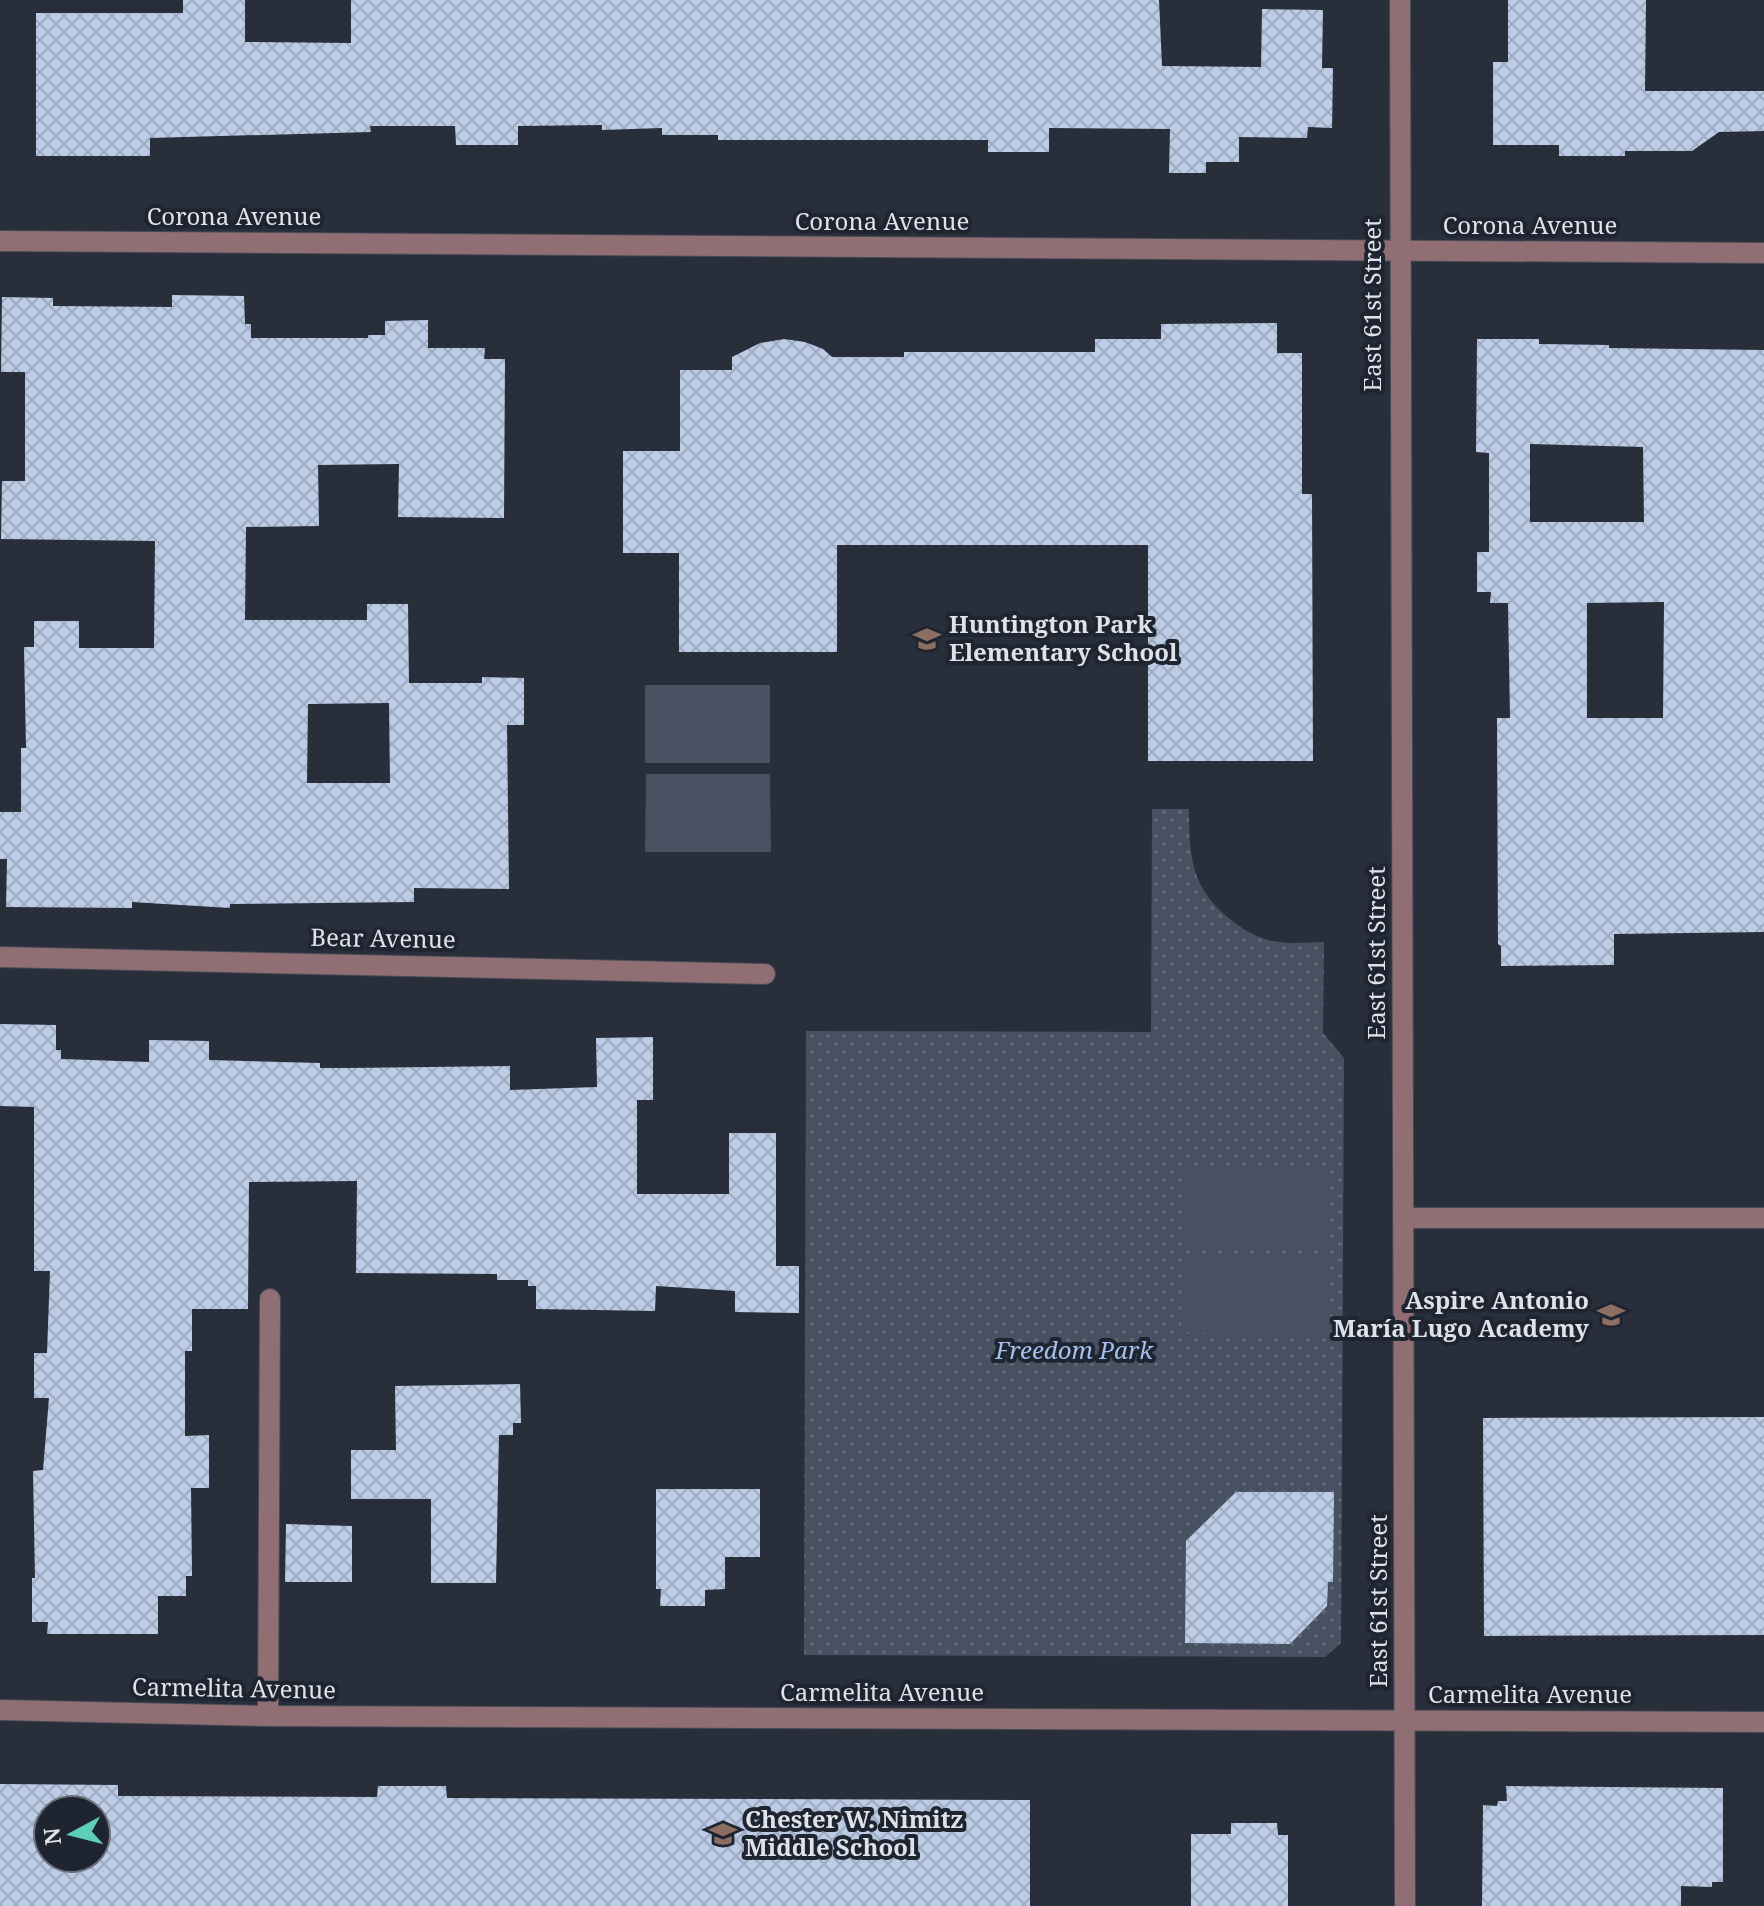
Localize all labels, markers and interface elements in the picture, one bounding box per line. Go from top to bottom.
street label: Corona Avenue [147,199,321,232]
street label: Corona Avenue [795,204,969,237]
street label: Corona Avenue [1443,208,1617,241]
street label: East 61st Street [1355,218,1388,392]
place label: Huntington Park Elementary School [949,607,1178,668]
school or university icon: Huntington Park Elementary School [912,624,942,654]
street label: East 61st Street [1359,866,1392,1040]
street label: Bear Avenue [310,920,456,955]
place label: Aspire Antonio María Lugo Academy [1333,1283,1589,1344]
school or university icon: Aspire Antonio María Lugo Academy [1596,1300,1626,1330]
park label: Freedom Park [994,1333,1154,1366]
street label: East 61st Street [1361,1514,1394,1688]
street label: Carmelita Avenue [132,1669,336,1706]
street label: Carmelita Avenue [780,1675,984,1708]
street label: Carmelita Avenue [1428,1677,1632,1710]
north arrow [32,1794,112,1874]
place label: Chester W. Nimitz Middle School [745,1802,963,1863]
school or university icon: Chester W. Nimitz Middle School [708,1819,738,1849]
text: N [35,1826,67,1847]

